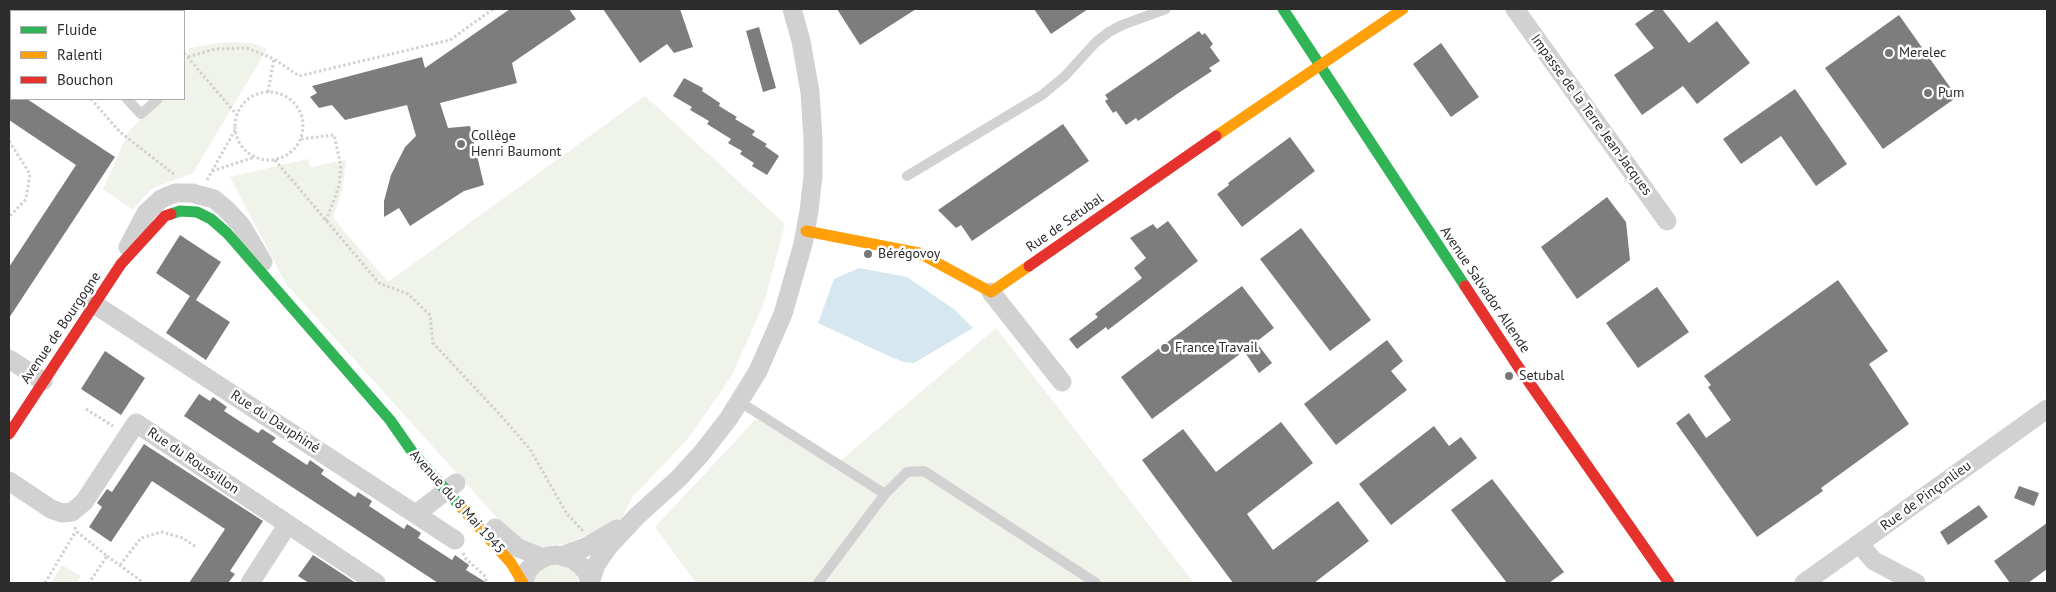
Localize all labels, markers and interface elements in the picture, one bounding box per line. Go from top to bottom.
legend [10,10,185,100]
text: Fluide [57,20,97,39]
street label: Impasse de la Terre Jean-Jacques [1527,31,1655,199]
text: Ralenti [57,45,103,64]
place label: Merelec [1899,45,1946,61]
marker: Merelec [1883,47,1895,59]
text: Bouchon [57,70,113,89]
place label: Pum [1938,85,1964,101]
marker: Pum [1922,87,1934,99]
place label: Collège Henri Baumont [471,128,561,160]
marker: Collège Henri Baumont [455,138,467,150]
street label: Rue de Setubal [1023,190,1107,256]
street label: Avenue Salvador Allende [1436,224,1534,356]
place label: Bérégovoy [878,246,940,262]
marker: Bérégovoy [862,248,874,260]
street label: Avenue de Bourgogne [17,269,105,387]
place label: France Travail [1175,340,1258,356]
marker: France Travail [1159,342,1171,354]
place label: Setubal [1519,368,1564,384]
marker: Setubal [1503,370,1515,382]
street label: Rue du Dauphiné [227,387,323,457]
street label: Rue du Roussillon [144,424,242,498]
street label: Avenue du 8 Mai 1945 [406,447,508,557]
street label: Rue de Pinçonlieu [1877,458,1975,534]

